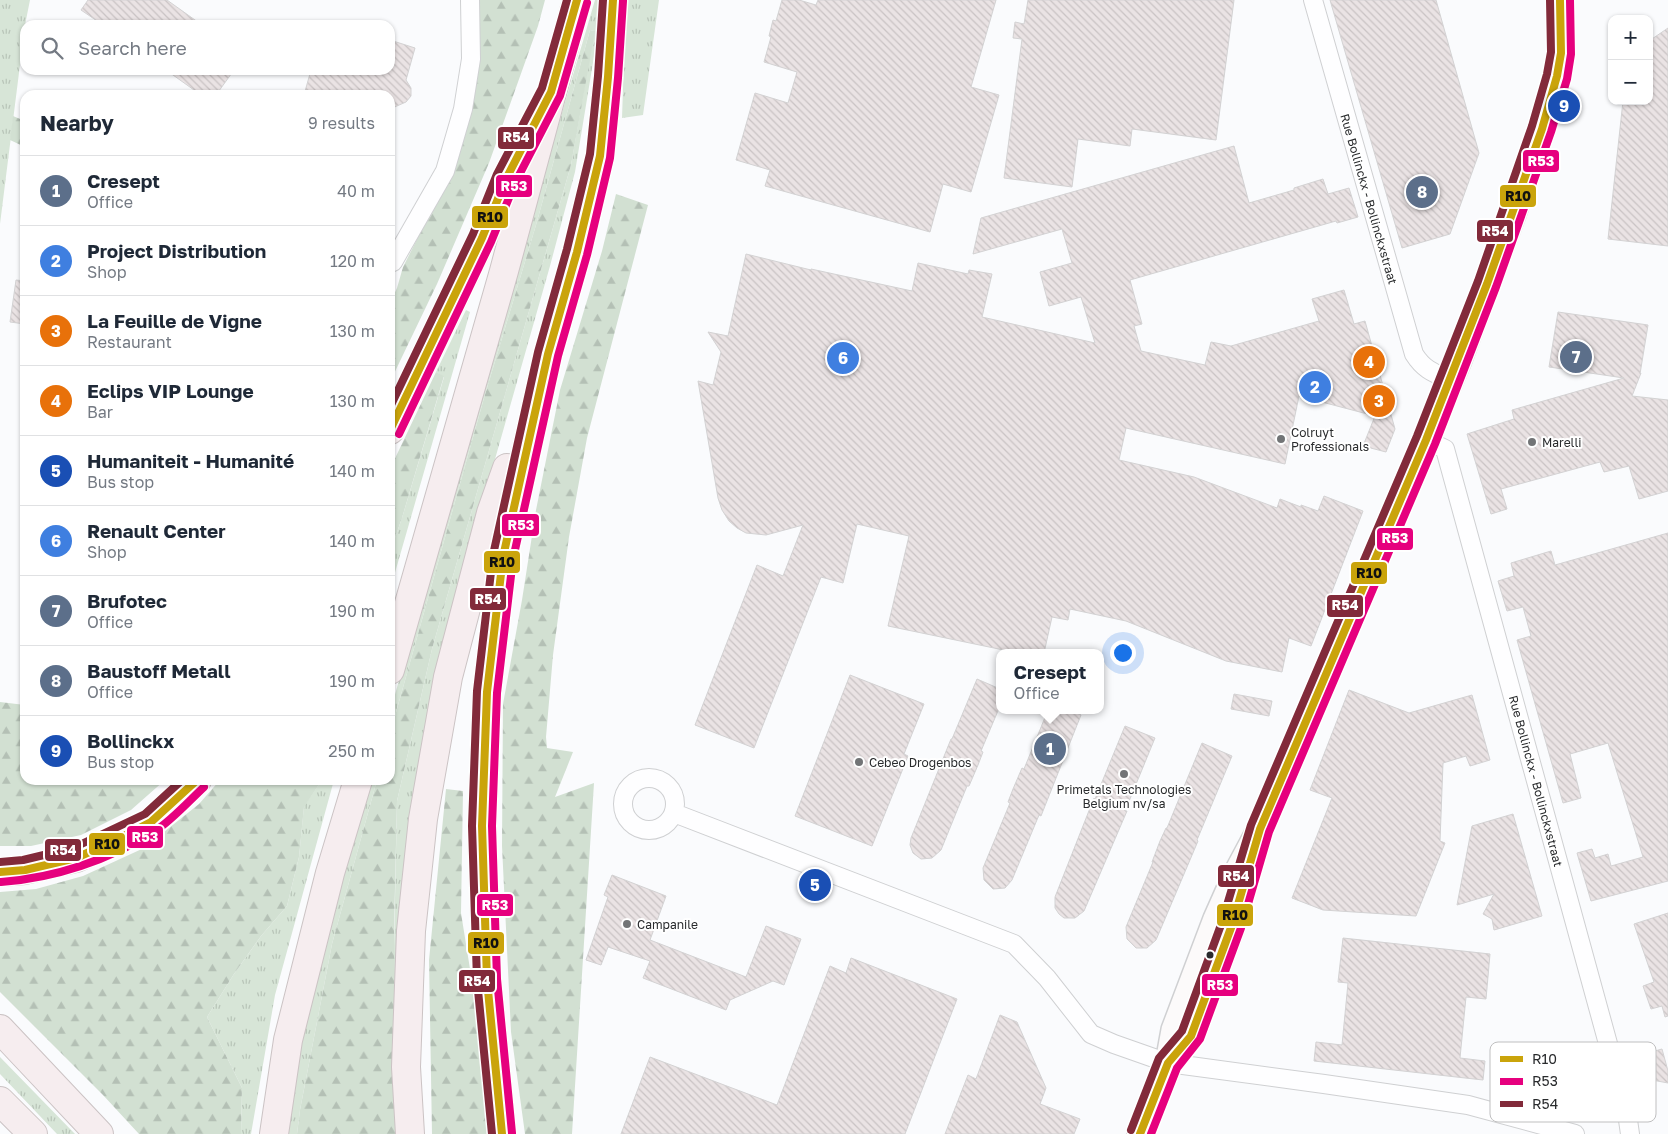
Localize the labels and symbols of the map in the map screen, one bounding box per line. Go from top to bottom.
pin: 9 [1548,87,1580,125]
street label: Rue Bollinckx - Bollinckxstraat [1337,112,1401,286]
line badge: R54 [497,126,535,150]
text: R54 [502,128,530,145]
line badge: R53 [1522,149,1560,173]
text: R53 [1528,152,1554,169]
pin: 8 [1406,173,1438,211]
line badge: R53 [495,174,533,198]
text: R53 [501,177,527,194]
line badge: R10 [1499,184,1537,208]
text: R10 [1505,187,1531,204]
line badge: R10 [471,205,509,229]
text: R10 [477,208,503,225]
line badge: R54 [1476,219,1514,243]
text: R54 [1481,222,1509,239]
pin: 7 [1560,338,1592,376]
pin: 6 [827,339,859,377]
pin: 4 [1353,343,1385,381]
pin: 2 [1299,368,1331,406]
pin: 3 [1363,382,1395,420]
place label: Colruyt Professionals [1291,425,1369,454]
marker: Colruyt Professionals [1275,433,1287,445]
place label: Marelli [1542,435,1582,450]
marker: Marelli [1526,436,1538,448]
line badge: R53 [501,513,540,537]
text: R53 [508,516,534,533]
line badge: R53 [1376,527,1414,551]
text: R53 [1382,529,1408,546]
line badge: R10 [483,550,521,574]
text: R10 [489,553,515,570]
line badge: R10 [1350,561,1388,585]
text: R10 [1356,564,1382,581]
line badge: R54 [469,587,507,611]
text: R54 [474,590,502,607]
line badge: R54 [1326,594,1364,618]
text: R54 [1331,596,1359,613]
your location [1110,640,1136,666]
street label: Rue Bollinckx - Bollinckxstraat [1506,694,1566,869]
pin: 1 [1034,730,1066,768]
place label: Cebeo Drogenbos [869,755,971,770]
marker: Cebeo Drogenbos [853,756,865,768]
marker: Primetals Technologies Belgium nv/sa [1118,768,1130,780]
place label: Primetals Technologies Belgium nv/sa [1057,782,1191,811]
line badge: R53 [126,825,164,849]
text: R53 [132,828,158,845]
line badge: R10 [88,832,126,856]
text: R10 [94,835,120,852]
line badge: R54 [44,838,82,862]
text: R54 [49,841,77,858]
line badge: R54 [1217,864,1255,888]
pin: 5 [799,866,831,904]
text: R54 [1222,867,1250,884]
line badge: R53 [476,893,514,917]
text: R53 [482,896,508,913]
line badge: R10 [1216,903,1254,927]
text: R10 [1222,906,1248,923]
place label: Campanile [637,917,698,932]
marker: Campanile [621,918,633,930]
line badge: R10 [467,931,505,955]
text: R10 [473,934,499,951]
unlabelled marker [1205,950,1215,960]
line badge: R54 [458,969,496,993]
text: R54 [463,972,491,989]
line badge: R53 [1201,973,1239,997]
text: R53 [1207,976,1233,993]
legend [1490,1042,1656,1122]
text: R10 [1532,1050,1557,1067]
text: R53 [1532,1072,1558,1089]
text: R54 [1532,1095,1558,1112]

